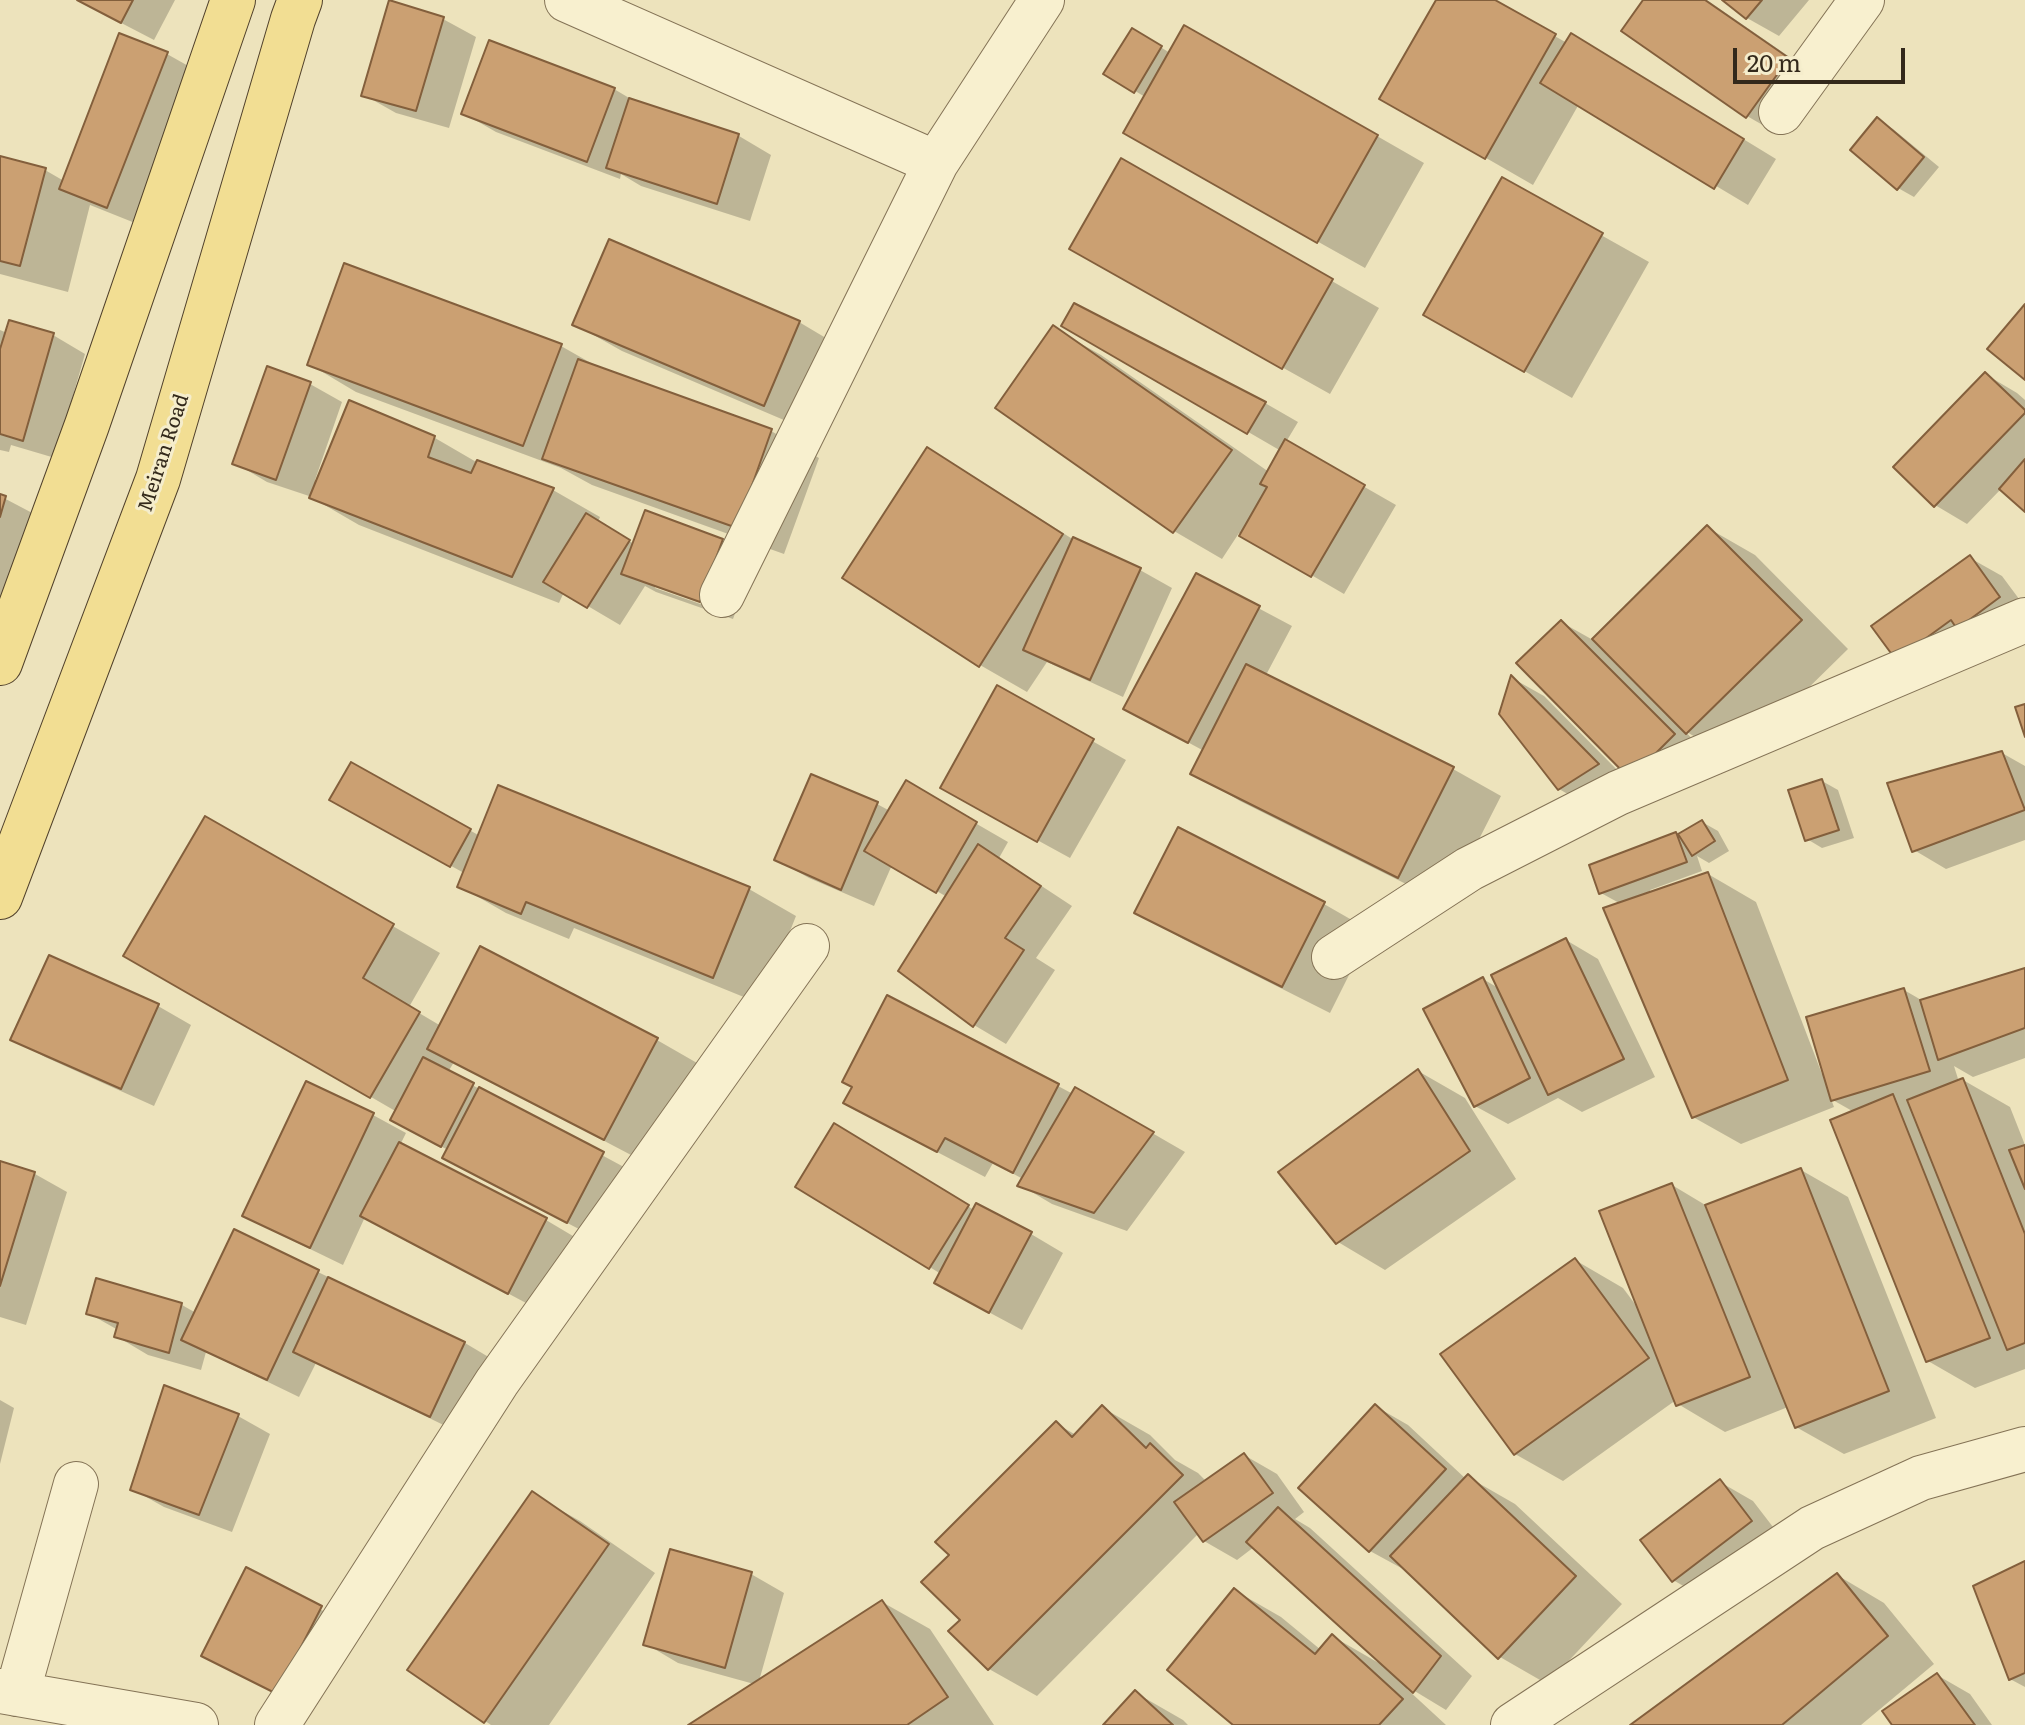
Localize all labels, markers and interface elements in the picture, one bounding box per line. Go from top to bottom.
scale bar [1737,32,1909,82]
text: 20 m [1747,44,1801,79]
street label: Meiran Road [134,391,194,515]

